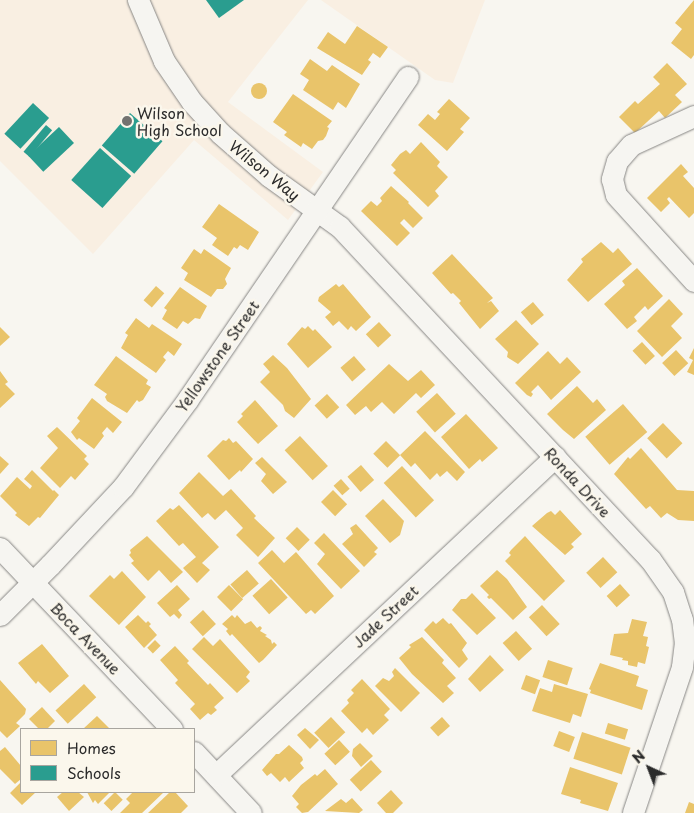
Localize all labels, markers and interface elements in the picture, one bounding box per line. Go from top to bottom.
place label: Wilson High School [137,103,222,138]
marker: Wilson High School [121,115,133,127]
street label: Wilson Way [226,136,304,204]
street label: Yellowstone Street [172,297,262,415]
street label: Ronda Drive [541,444,615,520]
street label: Jade Street [348,581,422,651]
street label: Boca Avenue [47,599,125,677]
legend [20,728,195,793]
text: Homes [67,736,116,759]
north arrow [624,743,674,793]
text: N [627,745,650,768]
text: Schools [67,761,121,784]

